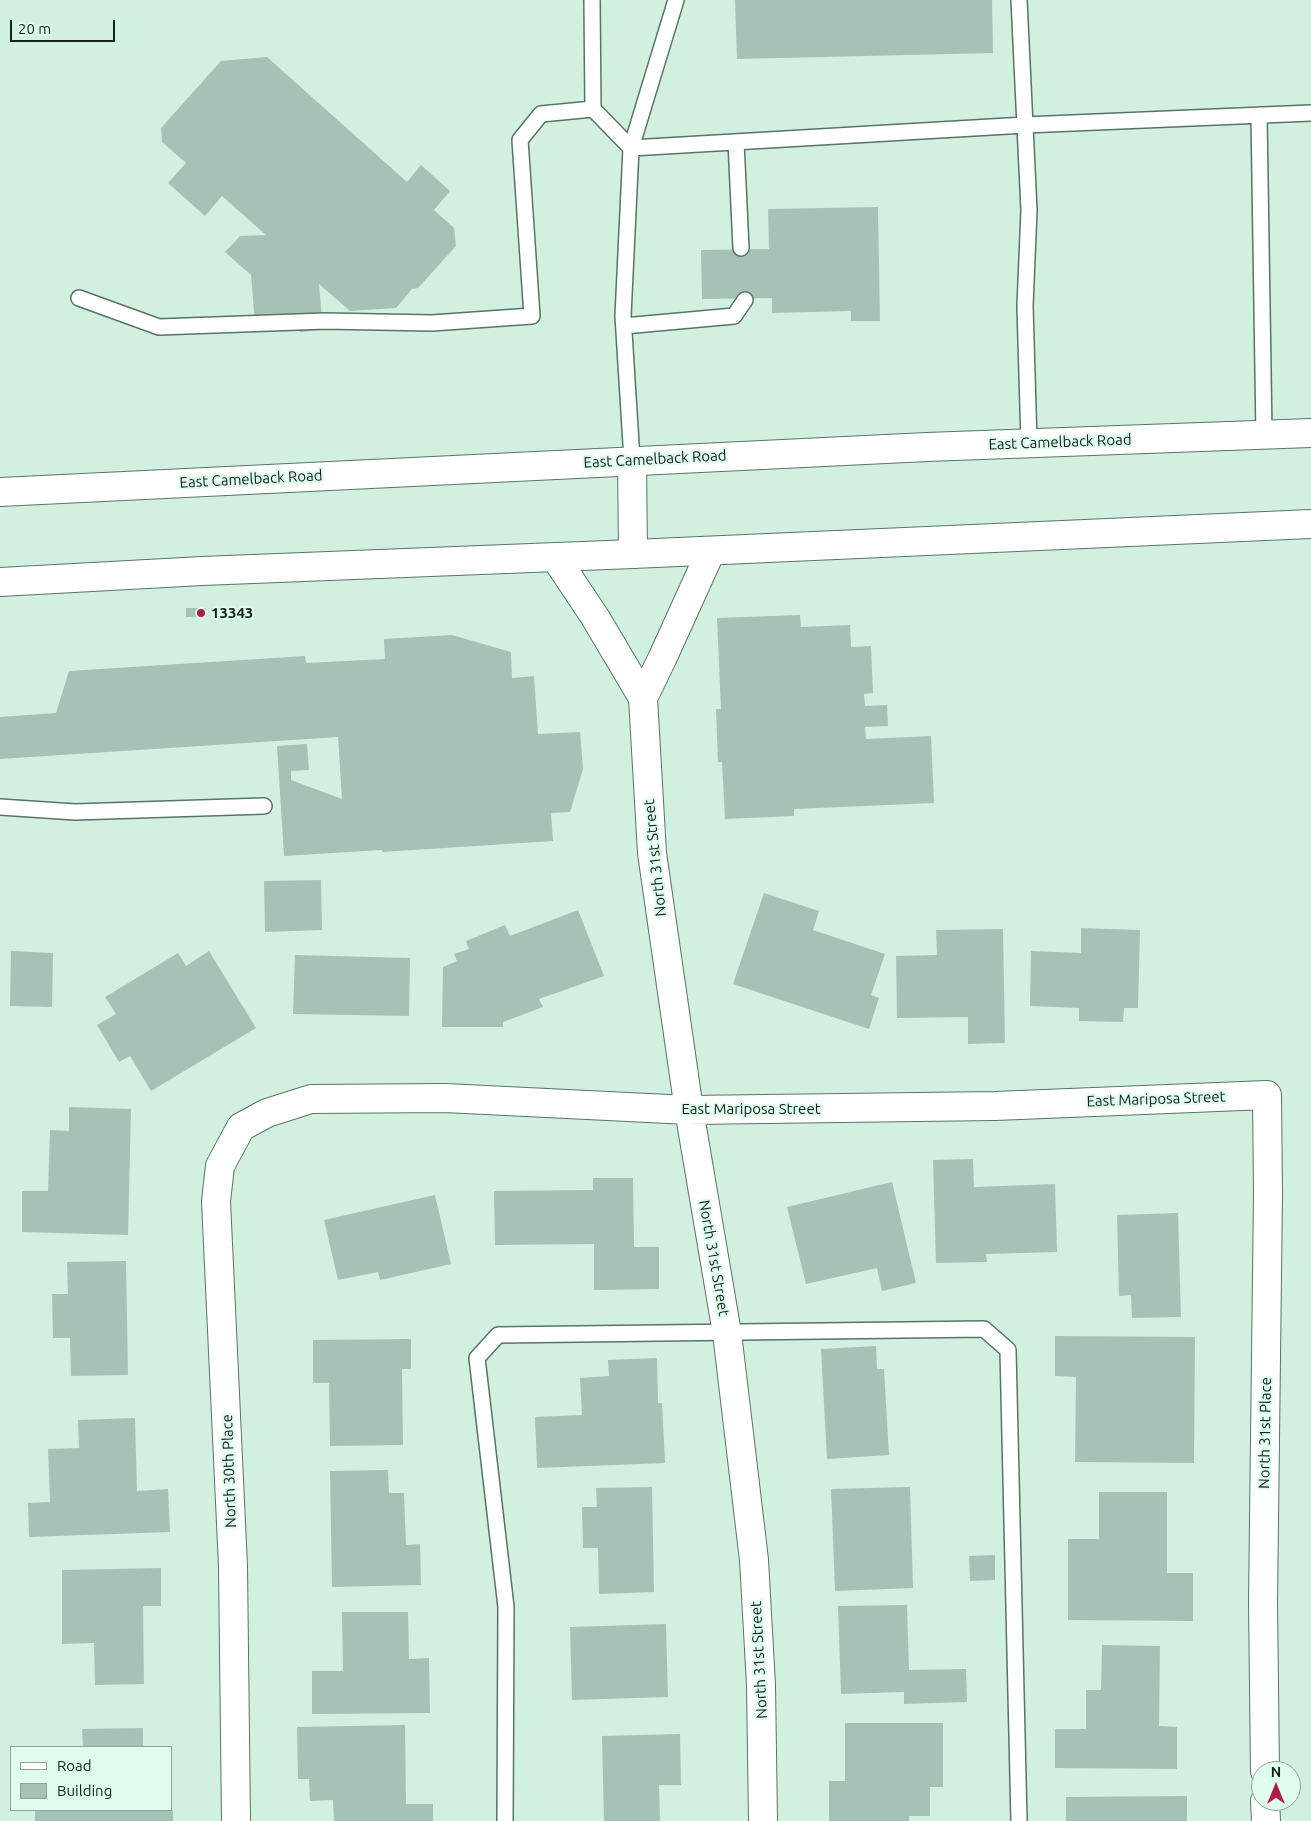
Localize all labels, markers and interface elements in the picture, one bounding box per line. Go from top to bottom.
scale bar [12,10,118,42]
text: 20 m [18,20,51,37]
street label: East Camelback Road [988,431,1132,453]
street label: East Camelback Road [583,446,727,472]
street label: East Camelback Road [179,466,323,492]
place label: 13343 [211,604,253,622]
marker: 13343 [195,607,207,619]
street label: North 31st Street [640,799,670,917]
street label: East Mariposa Street [1086,1088,1226,1110]
street label: East Mariposa Street [681,1100,821,1118]
street label: North 31st Street [695,1198,733,1318]
street label: North 31st Place [1255,1377,1275,1489]
street label: North 30th Place [218,1414,240,1528]
street label: North 31st Street [747,1601,771,1719]
legend [10,1746,172,1811]
text: Road [57,1757,92,1774]
north arrow [1251,1761,1301,1811]
text: N [1271,1764,1281,1780]
text: Building [57,1782,112,1799]

